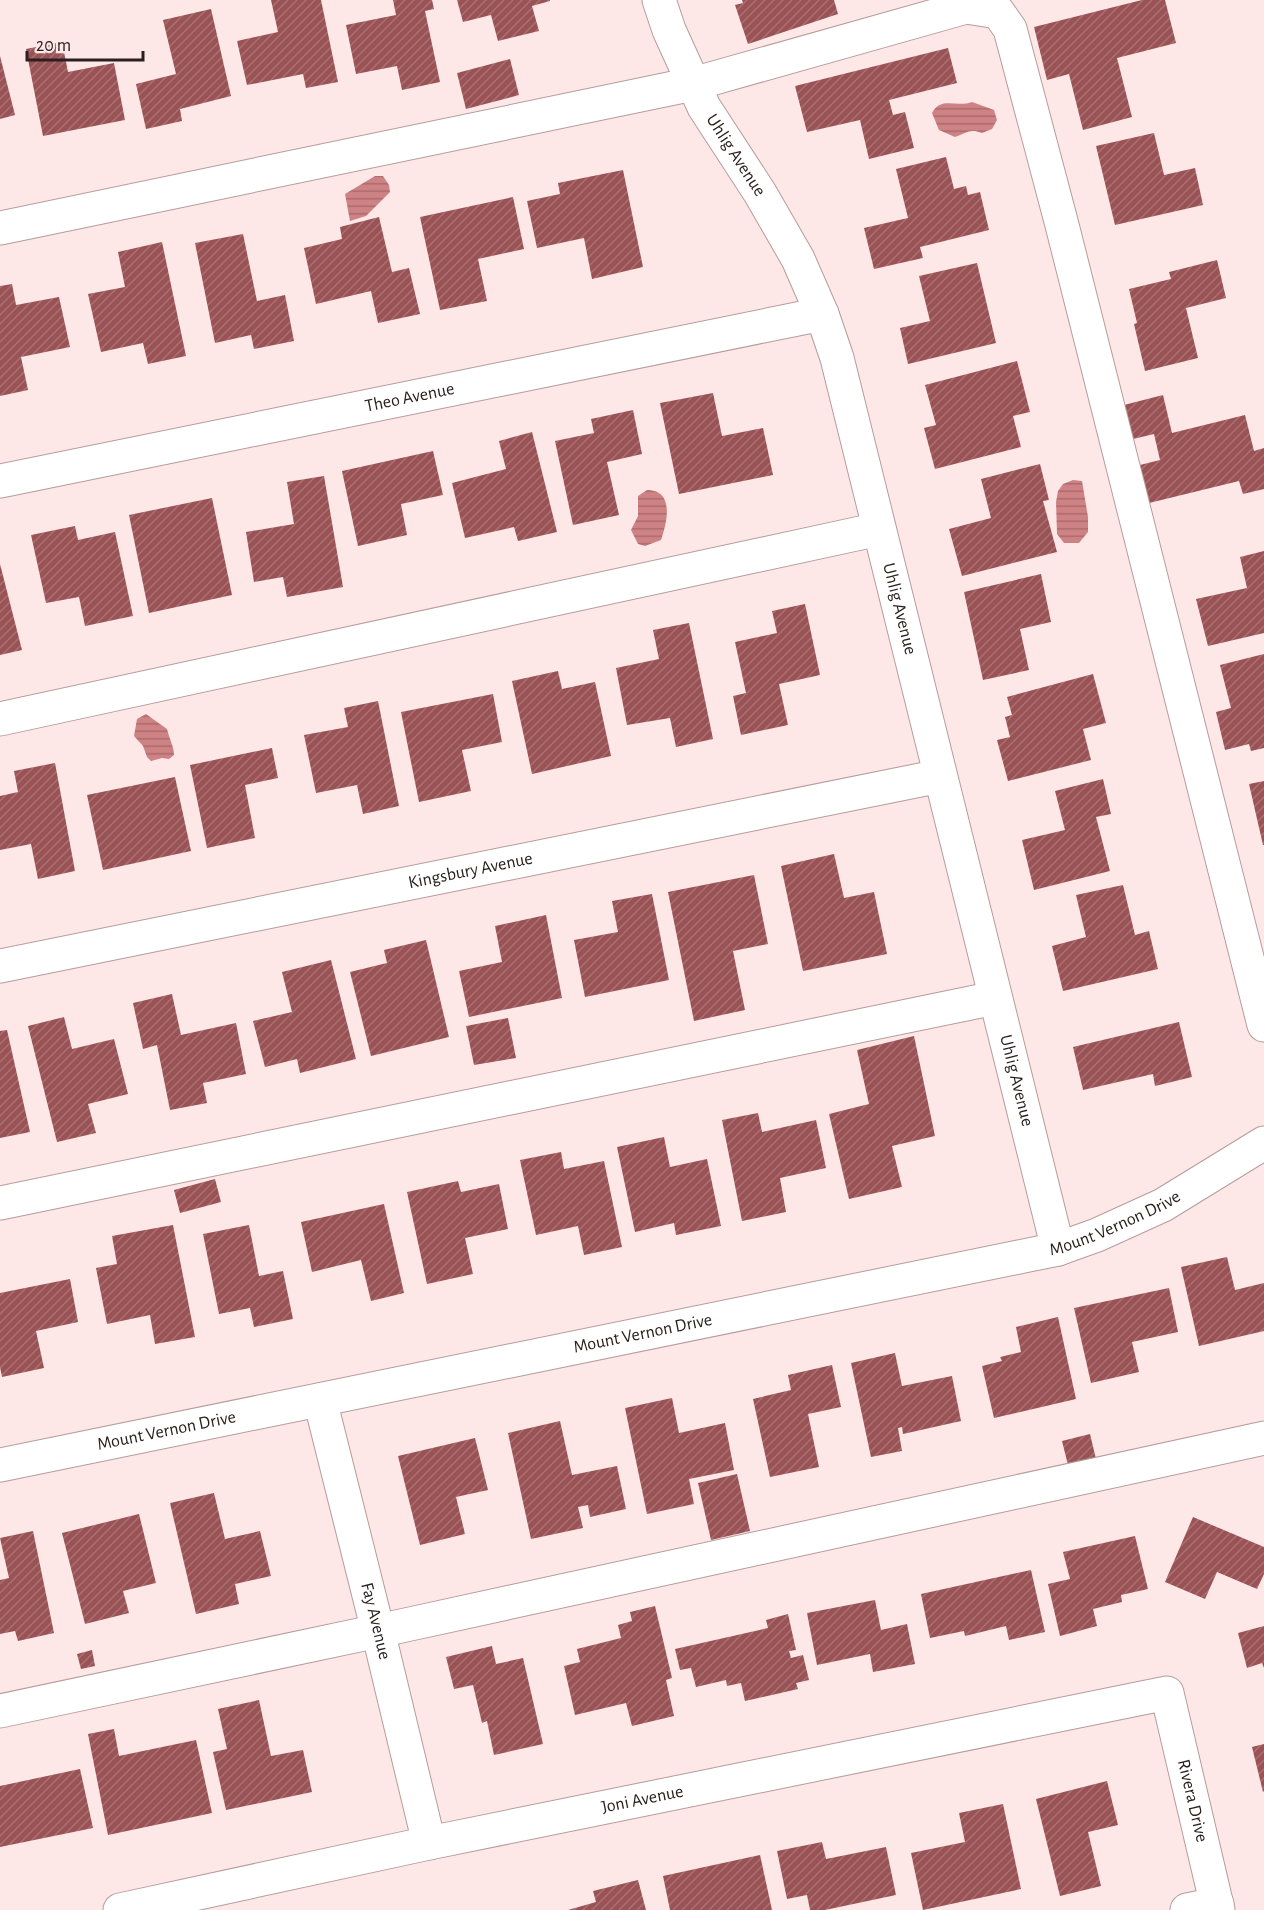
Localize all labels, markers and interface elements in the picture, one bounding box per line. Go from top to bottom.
scale bar [27,24,142,62]
text: 20 m [36,37,71,55]
street label: Uhlig Avenue [702,111,769,200]
street label: Theo Avenue [363,380,456,416]
street label: Uhlig Avenue [879,561,919,657]
street label: Kingsbury Avenue [407,850,534,892]
street label: Uhlig Avenue [996,1033,1036,1128]
street label: Mount Vernon Drive [1048,1188,1184,1259]
street label: Mount Vernon Drive [572,1311,714,1357]
street label: Mount Vernon Drive [96,1408,237,1454]
street label: Fay Avenue [357,1581,394,1661]
street label: Rivera Drive [1174,1758,1211,1844]
street label: Joni Avenue [600,1783,685,1817]

